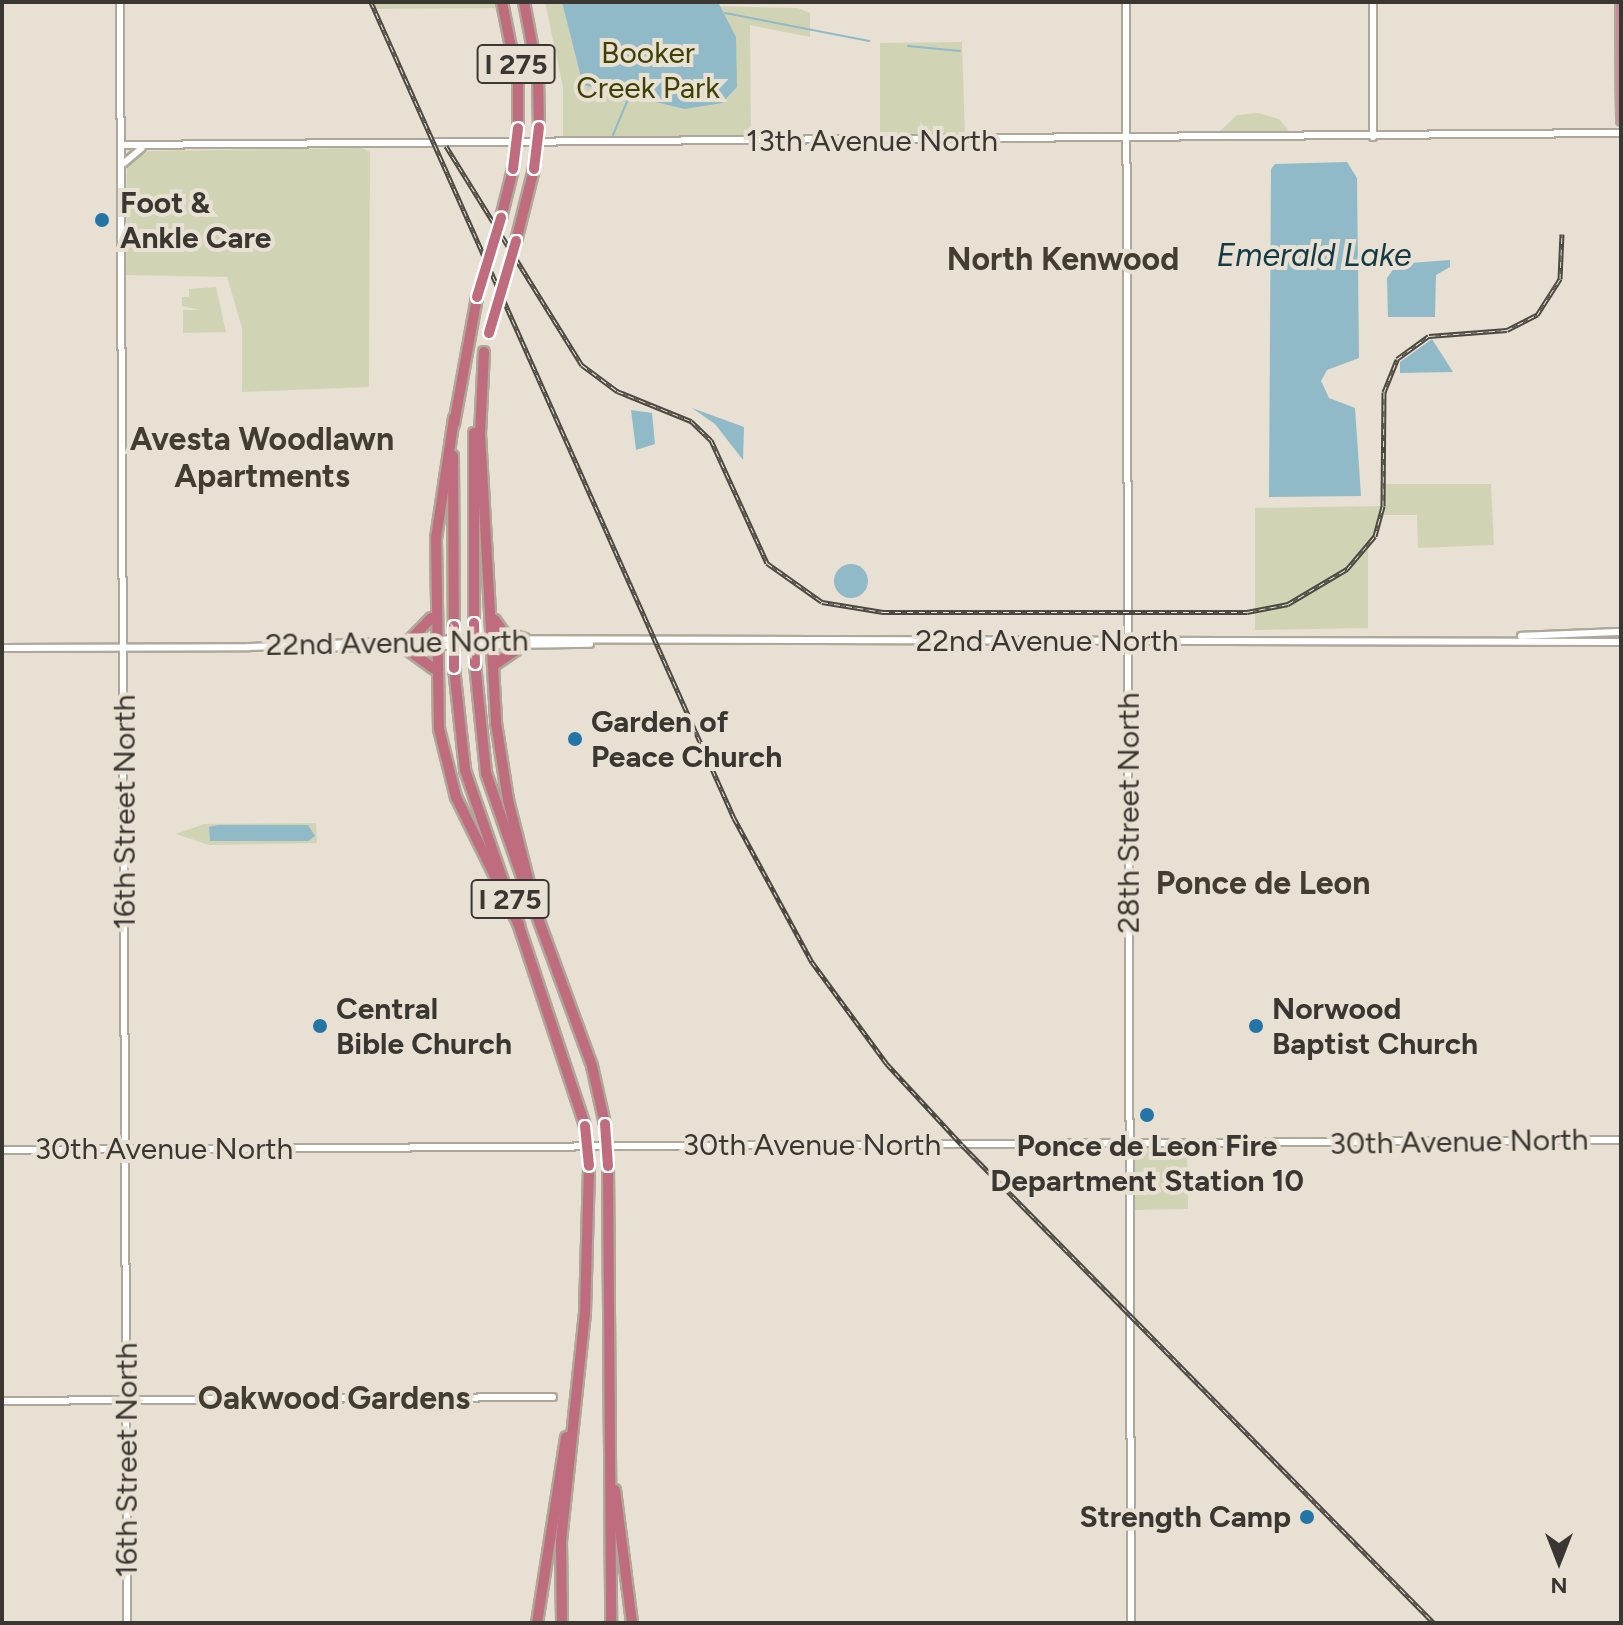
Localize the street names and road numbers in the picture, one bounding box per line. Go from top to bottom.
road number: I 275 [476,40,556,88]
street label: 13th Avenue North [746,123,998,159]
street label: 22nd Avenue North [265,623,529,663]
street label: 22nd Avenue North [916,623,1178,659]
street label: 28th Street North [1111,693,1147,933]
street label: 16th Street North [107,694,143,930]
road number: I 275 [470,875,550,923]
street label: 30th Avenue North [1329,1122,1589,1162]
street label: 30th Avenue North [683,1127,941,1163]
street label: 30th Avenue North [35,1131,293,1167]
street label: 16th Street North [109,1342,145,1578]

